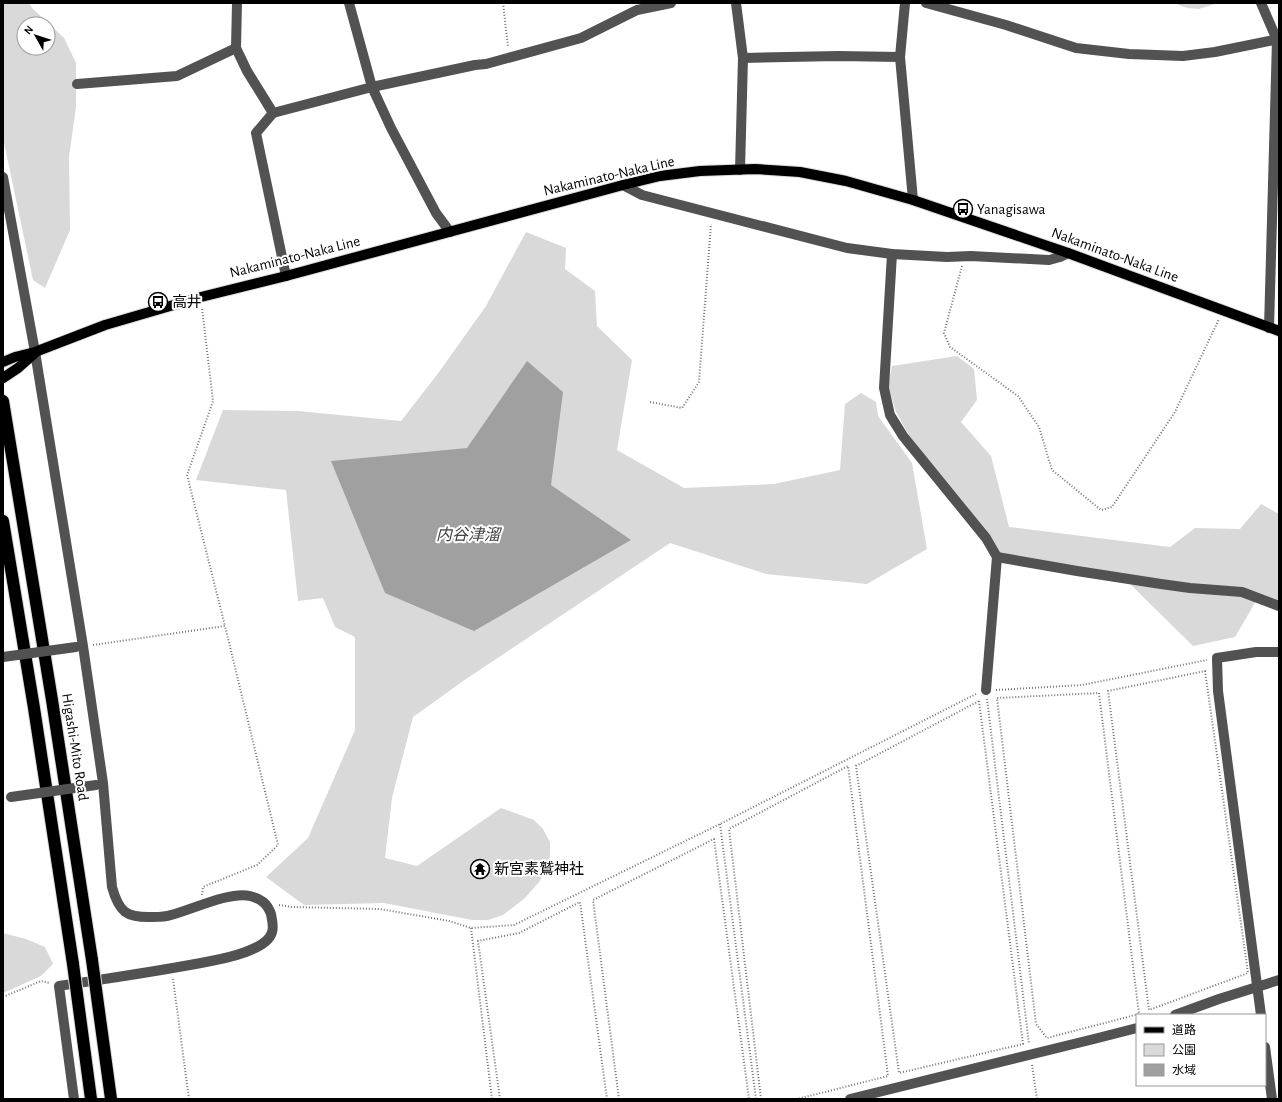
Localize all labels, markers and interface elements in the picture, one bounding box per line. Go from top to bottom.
north arrow [16,16,56,56]
text: N [22,24,35,36]
street label: Nakaminato-Naka Line [542,154,676,198]
bus stop icon: Yanagisawa [952,198,974,220]
place label: Yanagisawa [977,202,1046,217]
street label: Nakaminato-Naka Line [1050,225,1181,285]
street label: Nakaminato-Naka Line [228,234,362,280]
bus stop icon: 高井 [147,291,169,313]
place label: 高井 [172,293,202,310]
water label: 内谷津溜 [436,526,503,543]
street label: Higashi-Mito Road [59,692,91,802]
temple icon: 新宮素鷲神社 [469,858,491,880]
place label: 新宮素鷲神社 [494,860,584,877]
legend [1136,1014,1266,1086]
text: 道路 [1172,1023,1196,1036]
text: 公園 [1172,1044,1196,1056]
text: 水域 [1172,1064,1196,1076]

